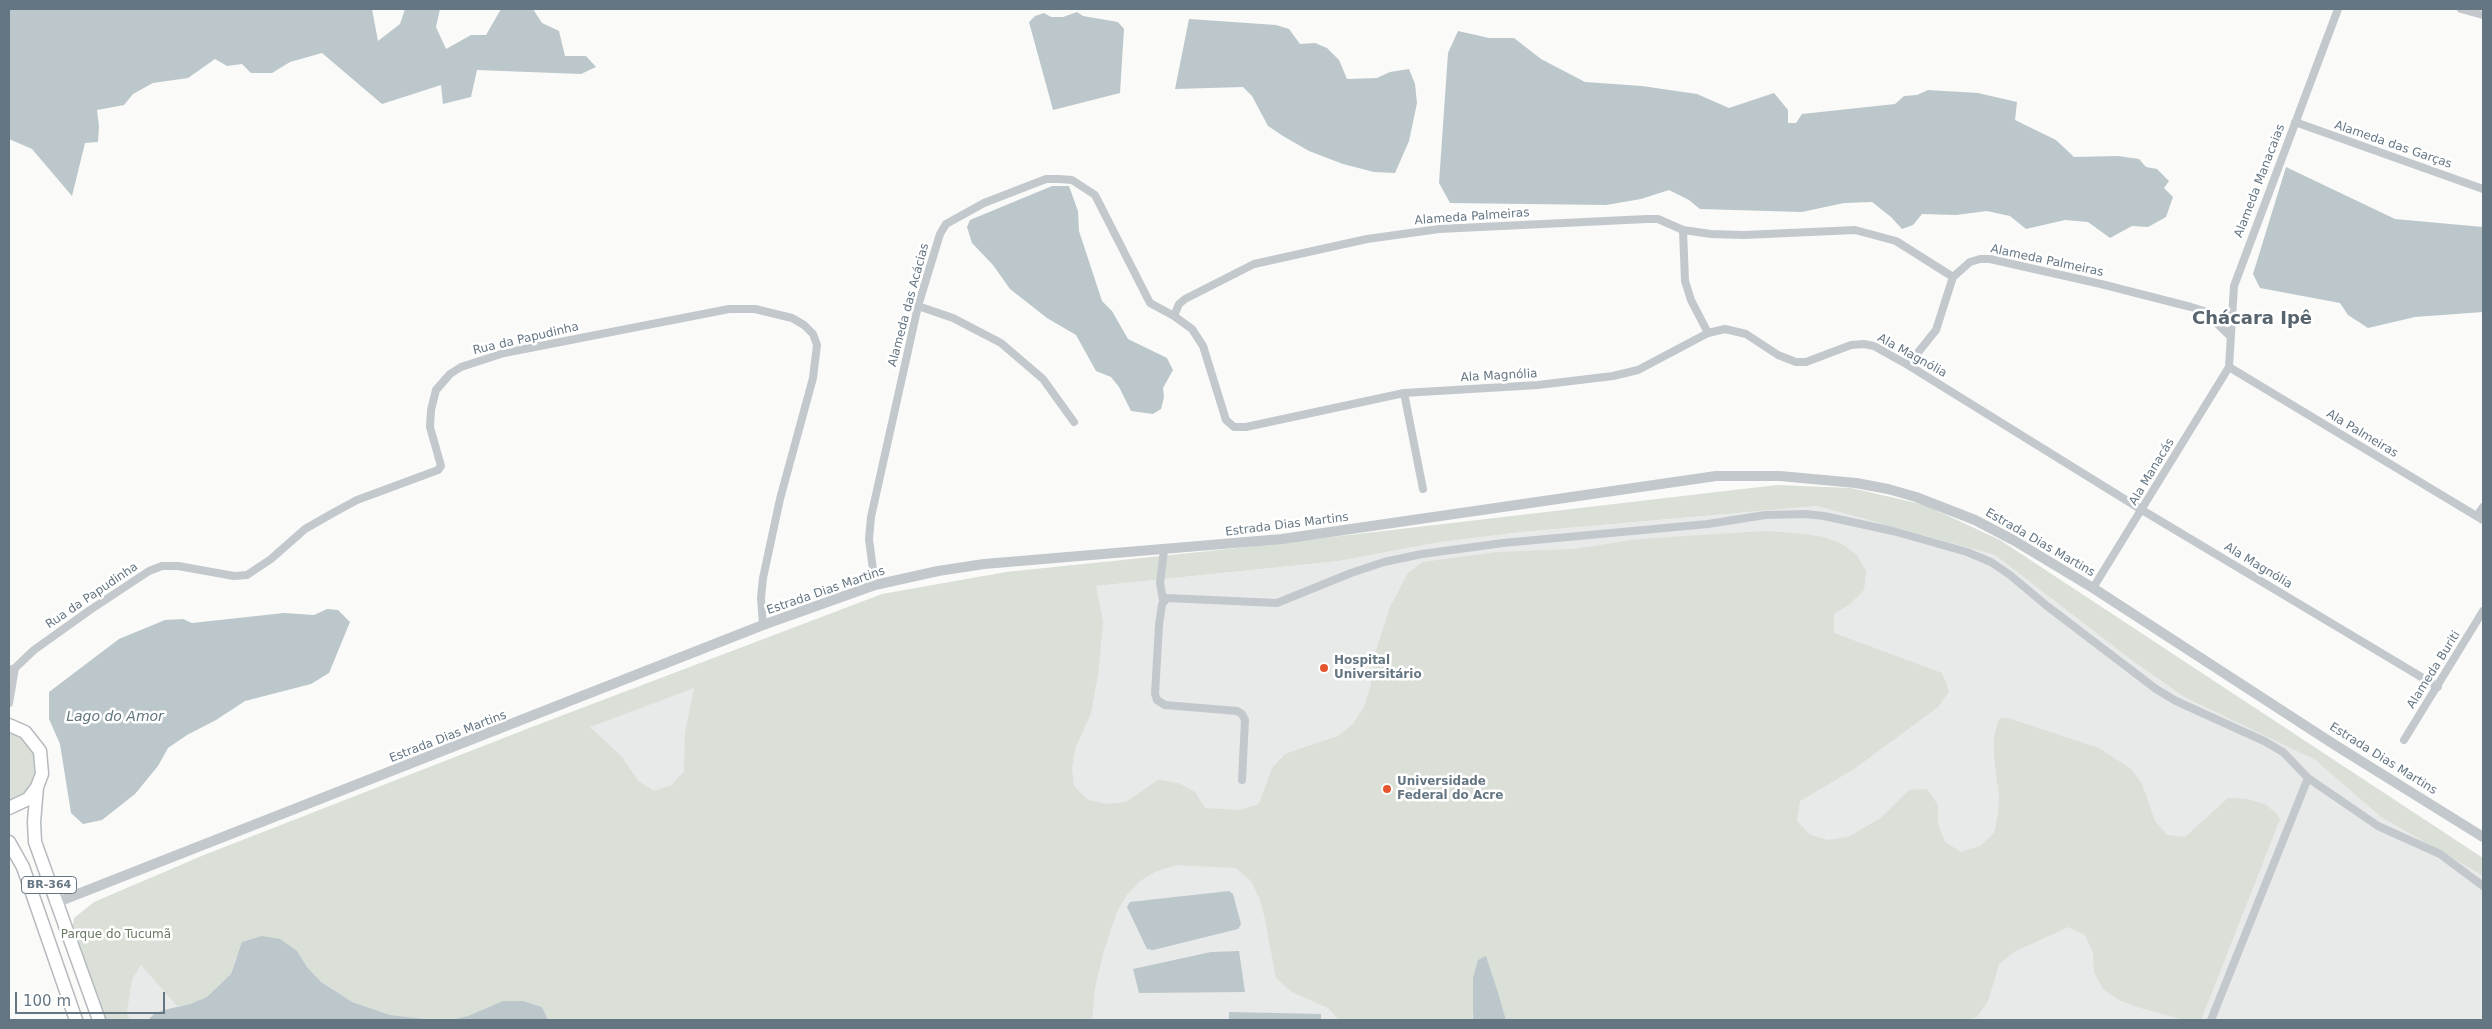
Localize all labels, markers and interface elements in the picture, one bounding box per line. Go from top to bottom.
street label: Alameda das Garças [2332,118,2454,172]
street label: Alameda Manacaias [2232,122,2288,240]
street label: Alameda Palmeiras [1414,206,1530,228]
street label: Alameda das Acácias [886,242,932,368]
street label: Alameda Palmeiras [1989,242,2105,280]
district label: Chácara Ipê [2192,308,2312,330]
street label: Rua da Papudinha [472,320,580,358]
street label: Ala Magnólia [1875,331,1949,381]
street label: Ala Magnólia [1460,367,1538,385]
street label: Ala Palmeiras [2324,407,2400,461]
street label: Ala Manacás [2126,436,2178,508]
street label: Estrada Dias Martins [1983,506,2097,580]
street label: Estrada Dias Martins [1225,510,1349,540]
street label: Ala Magnólia [2221,540,2295,592]
street label: Rua da Papudinha [43,560,141,632]
street label: Estrada Dias Martins [765,564,887,618]
street label: Alameda Buriti [2404,628,2464,712]
place label: Hospital Universitário [1334,654,1422,682]
marker: Hospital Universitário [1318,662,1330,674]
street label: Estrada Dias Martins [387,708,509,766]
water label: Lago do Amor [66,709,164,725]
street label: Estrada Dias Martins [2327,720,2439,798]
place label: Universidade Federal do Acre [1397,775,1503,803]
marker: Universidade Federal do Acre [1381,783,1393,795]
road number: BR-364 [22,876,76,894]
park label: Parque do Tucumã [61,928,171,942]
scale bar [18,982,168,1014]
text: 100 m [23,992,71,1010]

